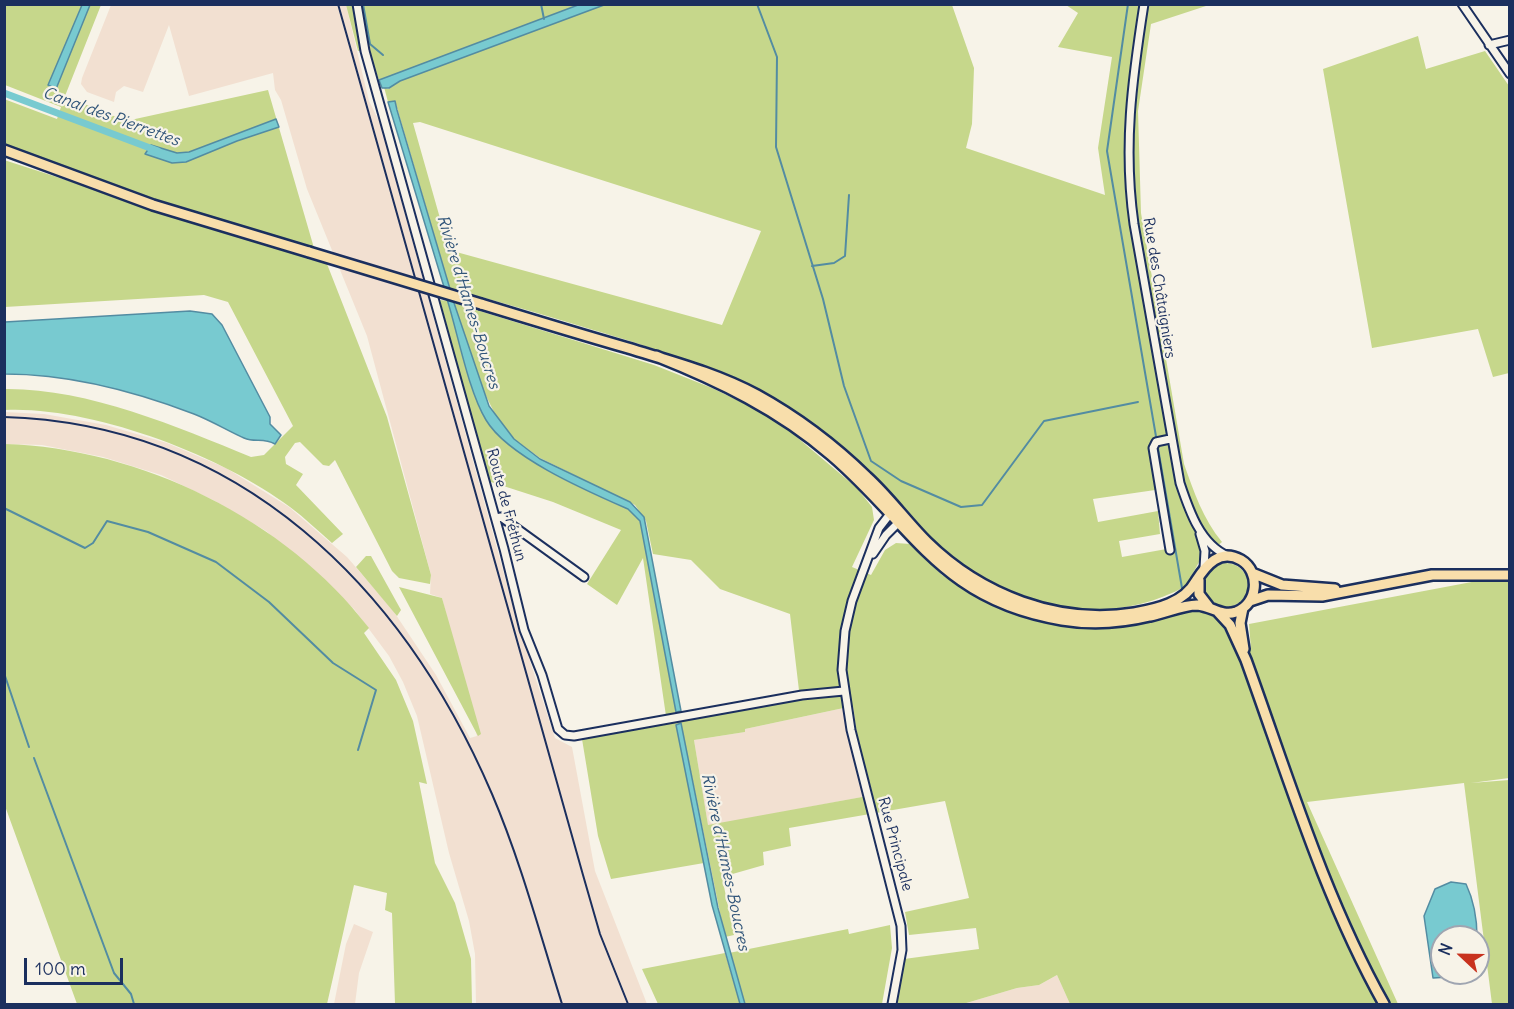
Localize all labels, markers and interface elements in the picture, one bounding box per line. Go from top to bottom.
water label: Canal des Pierrettes [40,83,182,151]
water label: Rivière d'Hames-Boucres [432,213,504,391]
street label: Rue des Châtaigniers [1139,216,1179,360]
street label: Route de Fréthun [482,447,530,563]
water label: Rivière d'Hames-Boucres [697,772,753,952]
street label: Rue Principale [874,795,916,893]
north arrow [1430,925,1490,985]
text: N [1434,940,1457,958]
scale bar [27,946,126,984]
text: 100 m [35,957,86,980]

